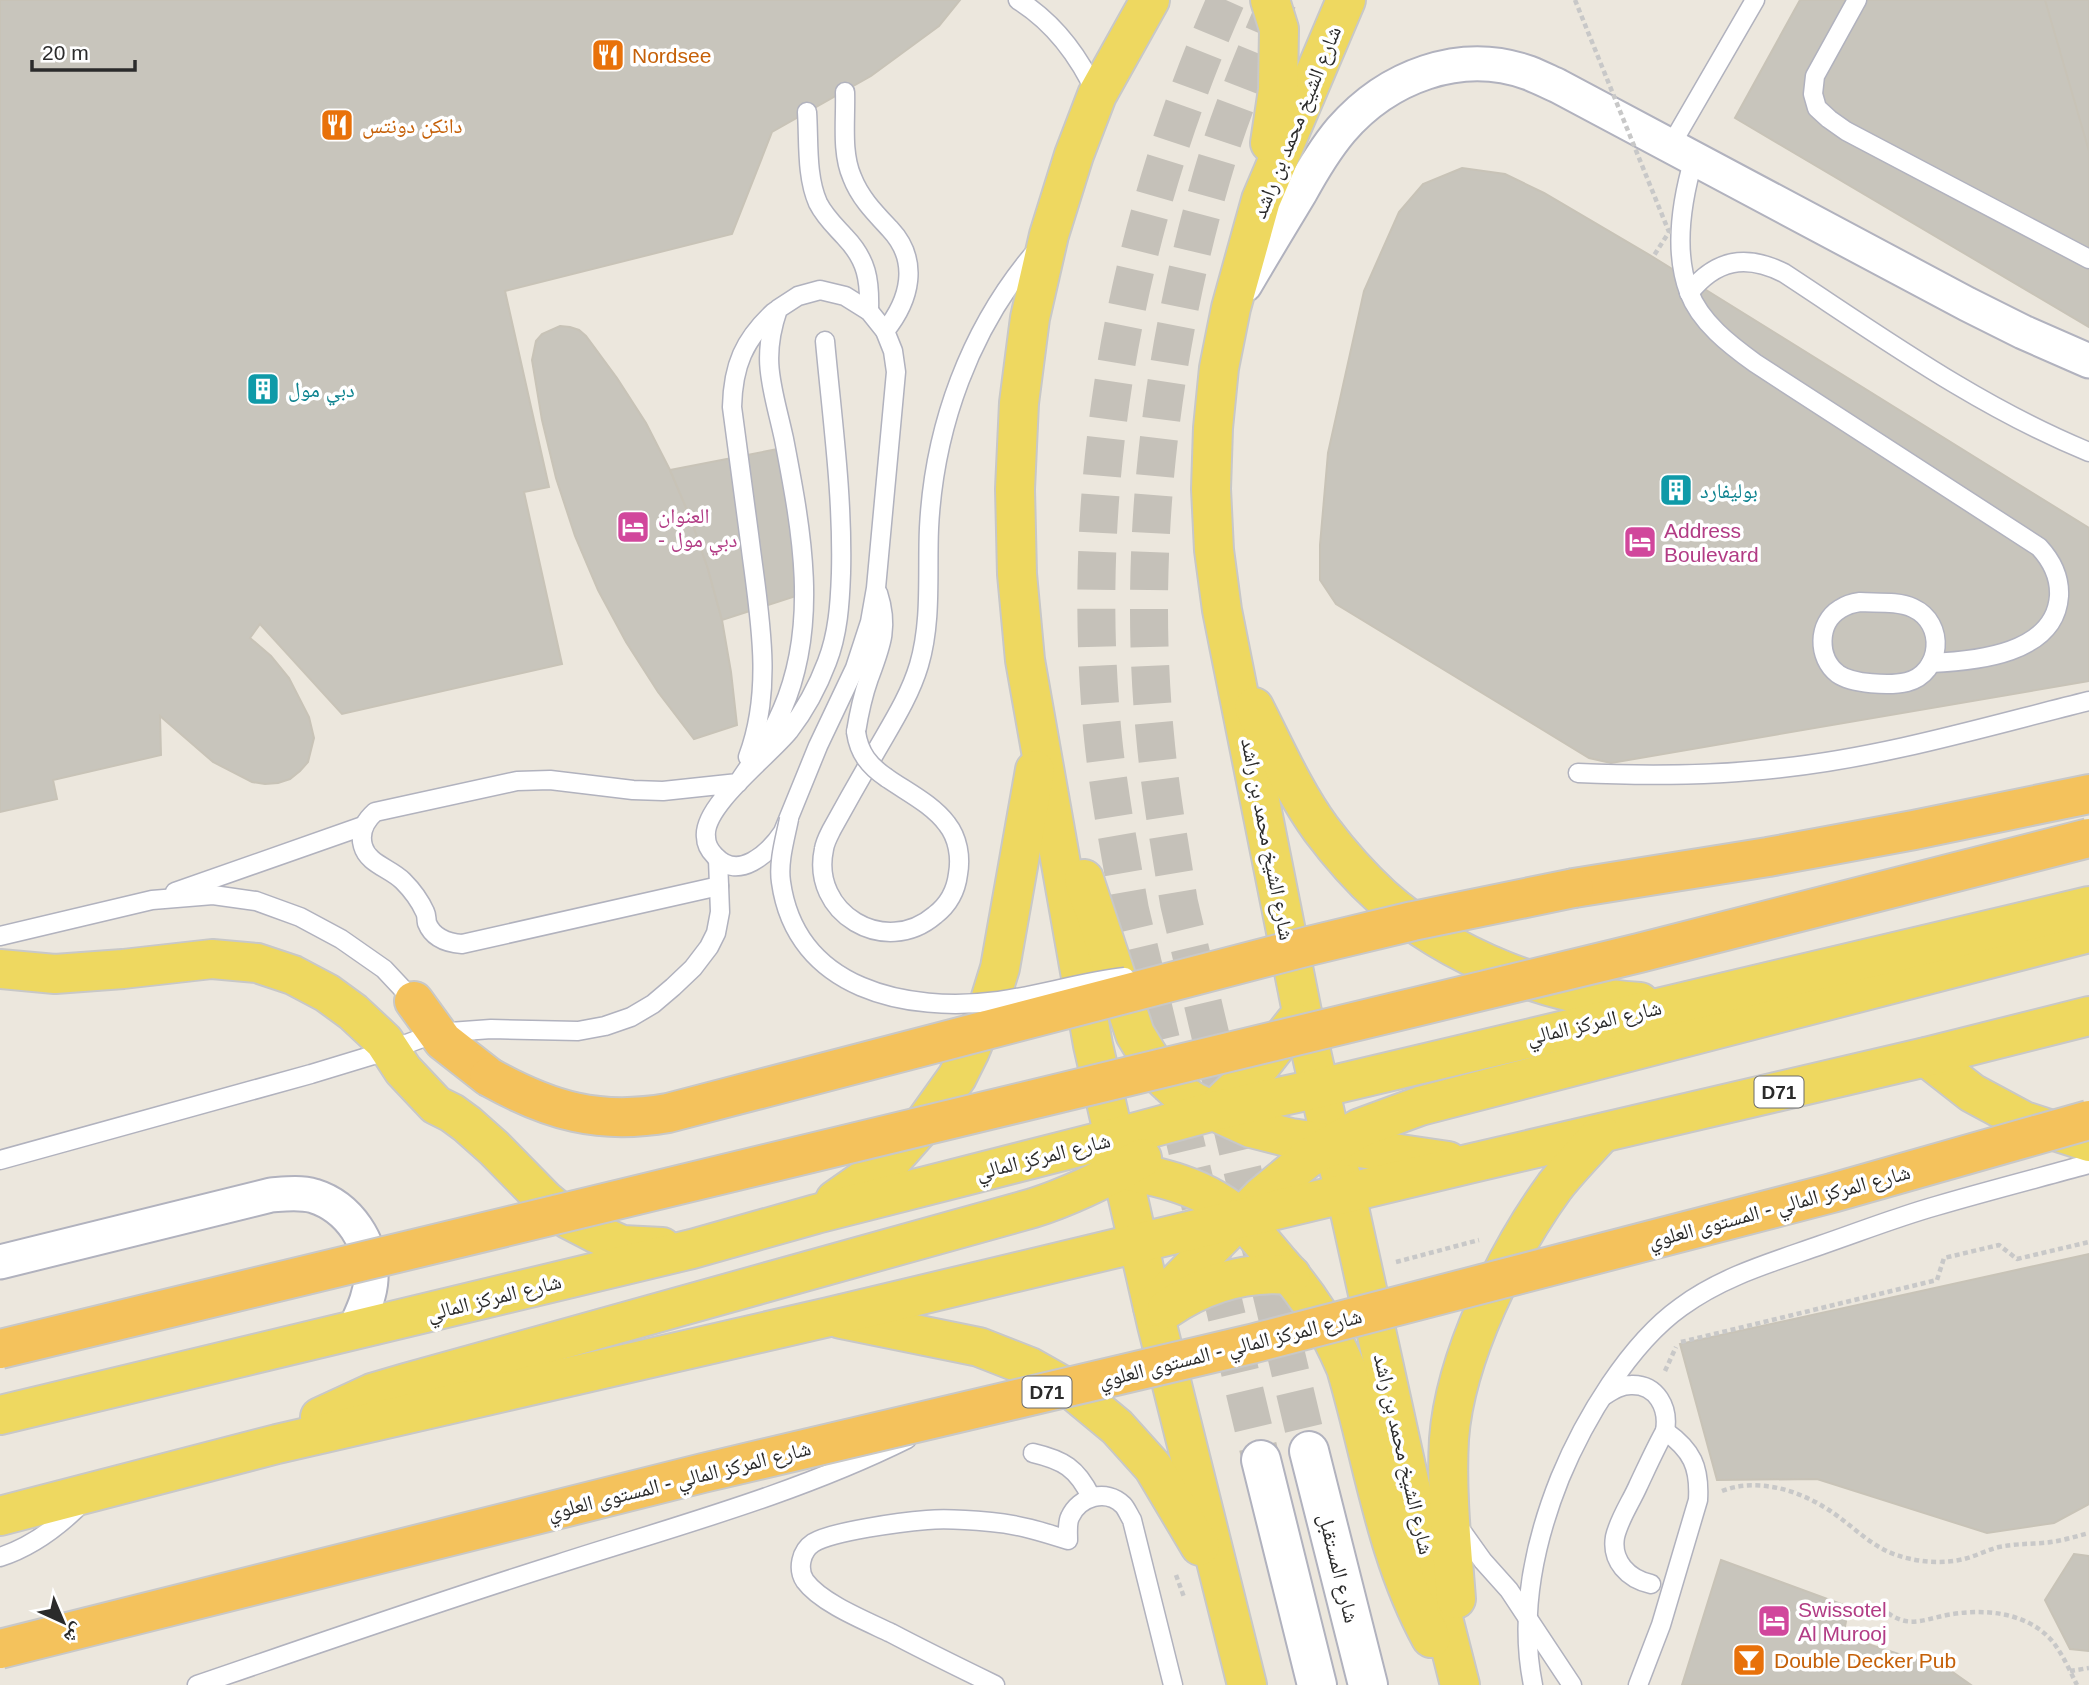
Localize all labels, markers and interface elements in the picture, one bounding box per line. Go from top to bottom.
street label: شارع الشيخ محمد بن راشد [1247,23,1347,222]
scale bar [32,28,135,72]
restaurant icon: Nordsee [589,36,627,74]
text: 20 m [42,41,89,64]
place label: Nordsee [632,44,711,67]
restaurant icon: دانكن دونتس [318,106,356,144]
place label: دانكن دونتس [362,114,462,139]
building icon: دبي مول [244,370,282,408]
place label: دبي مول [288,378,355,406]
building icon: بوليفارد [1657,471,1695,509]
place label: بوليفارد [1700,479,1758,502]
place label: العنوان - دبي مول [658,504,737,556]
hotel icon: العنوان - دبي مول [614,508,652,546]
place label: Address Boulevard [1664,519,1759,566]
hotel icon: Address Boulevard [1621,523,1659,561]
street label: شارع الشيخ محمد بن راشد [1235,736,1299,942]
street label: شارع المركز المالي [1524,995,1665,1054]
road number: D71 [1754,1076,1803,1108]
street label: شارع المركز المالي [973,1128,1114,1189]
street label: شارع المركز المالي - المستوى العلوي [1645,1160,1914,1257]
street label: شارع المركز المالي [424,1269,565,1330]
street label: شارع المركز المالي - المستوى العلوي [1096,1304,1365,1397]
street label: شارع الشيخ محمد بن راشد [1368,1351,1438,1557]
road number: D71 [1023,1376,1072,1408]
street label: شارع المركز المالي - المستوى العلوي [545,1436,814,1529]
street label: شارع المستقبل [1312,1511,1364,1626]
north arrow [28,1587,98,1657]
place label: Swissotel Al Murooj [1798,1598,1887,1645]
hotel icon: Swissotel Al Murooj [1755,1602,1793,1640]
text: ش [59,1619,89,1648]
bar icon: Double Decker Pub [1730,1641,1768,1679]
place label: Double Decker Pub [1774,1649,1956,1672]

